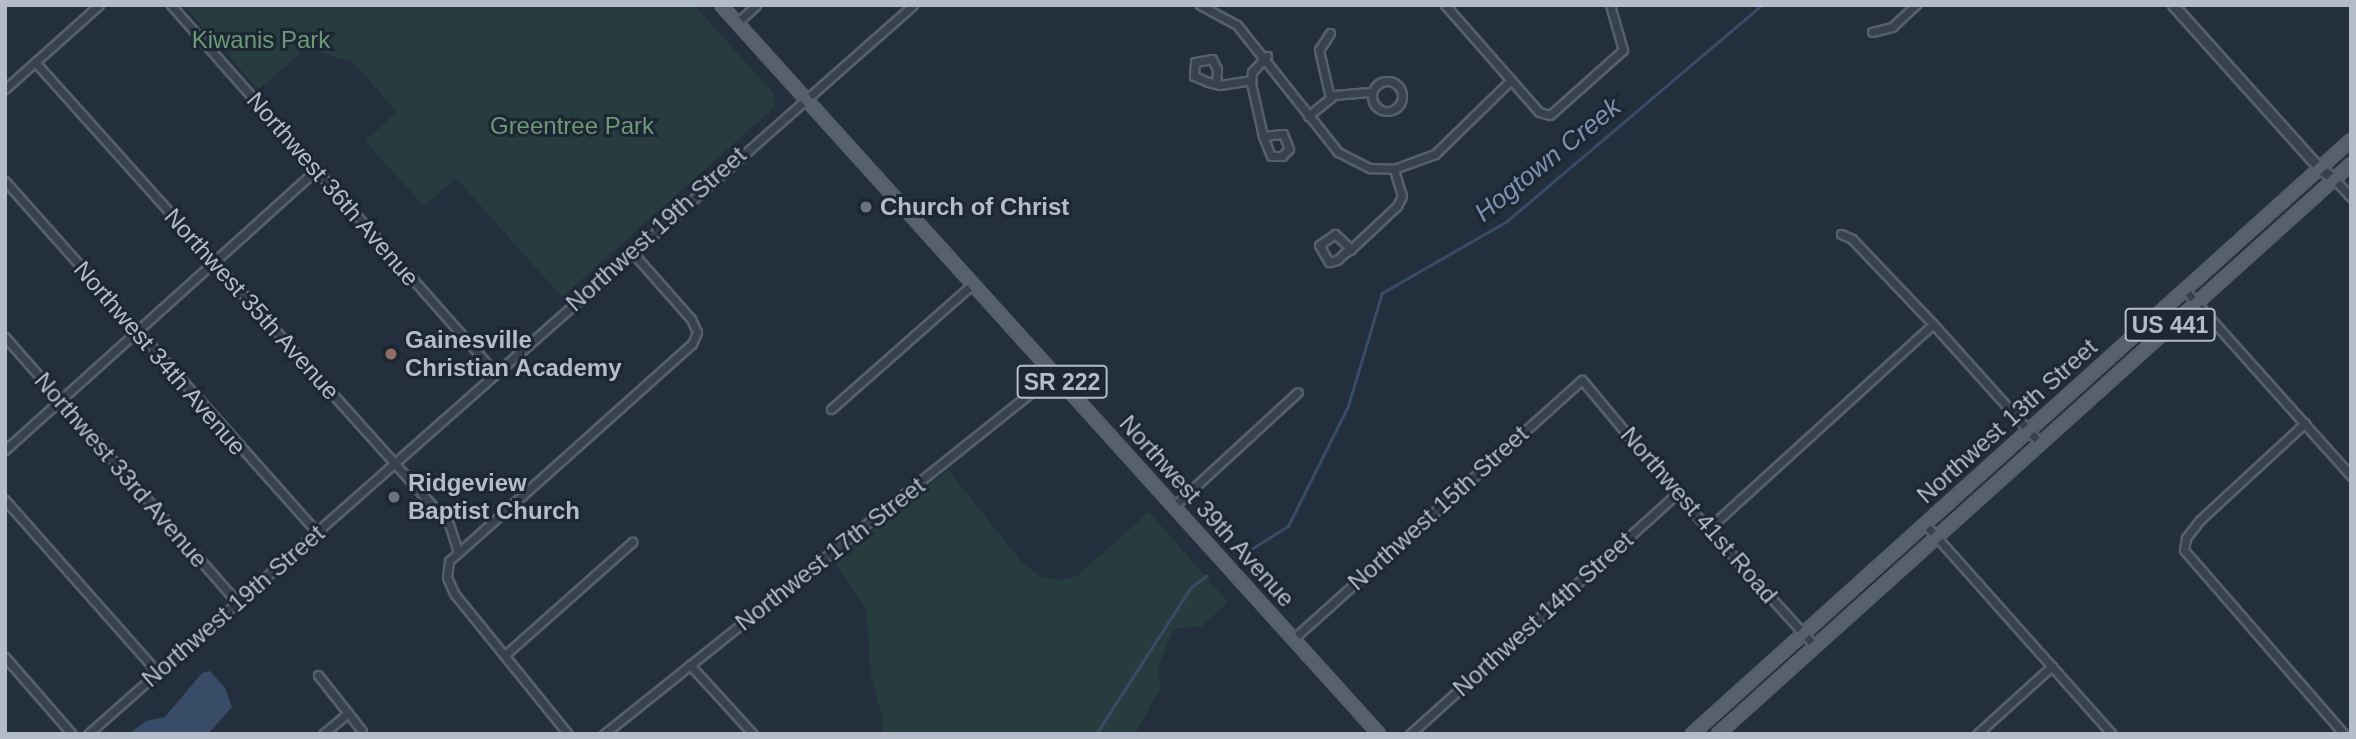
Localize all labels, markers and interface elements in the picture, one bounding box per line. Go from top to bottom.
park label: Kiwanis Park [192,26,330,54]
street label: Northwest 36th Avenue [240,86,426,292]
water label: Hogtown Creek [1469,91,1627,229]
park label: Greentree Park [490,112,654,140]
street label: Northwest 19th Street [560,141,752,317]
place label: Church of Christ [880,193,1069,221]
marker: Church of Christ [858,199,874,215]
street label: Northwest 35th Avenue [158,202,346,406]
street label: Northwest 34th Avenue [67,255,253,461]
road number: US 441 [2124,306,2216,344]
place label: Gainesville Christian Academy [405,326,622,382]
street label: Northwest 13th Street [1911,333,2103,509]
marker: Gainesville Christian Academy [383,346,399,362]
road number: SR 222 [1016,362,1108,402]
street label: Northwest 33rd Avenue [28,366,214,574]
street label: Northwest 39th Avenue [1113,409,1301,613]
street label: Northwest 15th Street [1342,420,1534,596]
street label: Northwest 41st Road [1615,421,1783,609]
place label: Ridgeview Baptist Church [408,469,580,525]
street label: Northwest 17th Street [730,471,930,637]
marker: Ridgeview Baptist Church [386,489,402,505]
street label: Northwest 19th Street [136,519,330,693]
street label: Northwest 14th Street [1447,526,1639,702]

